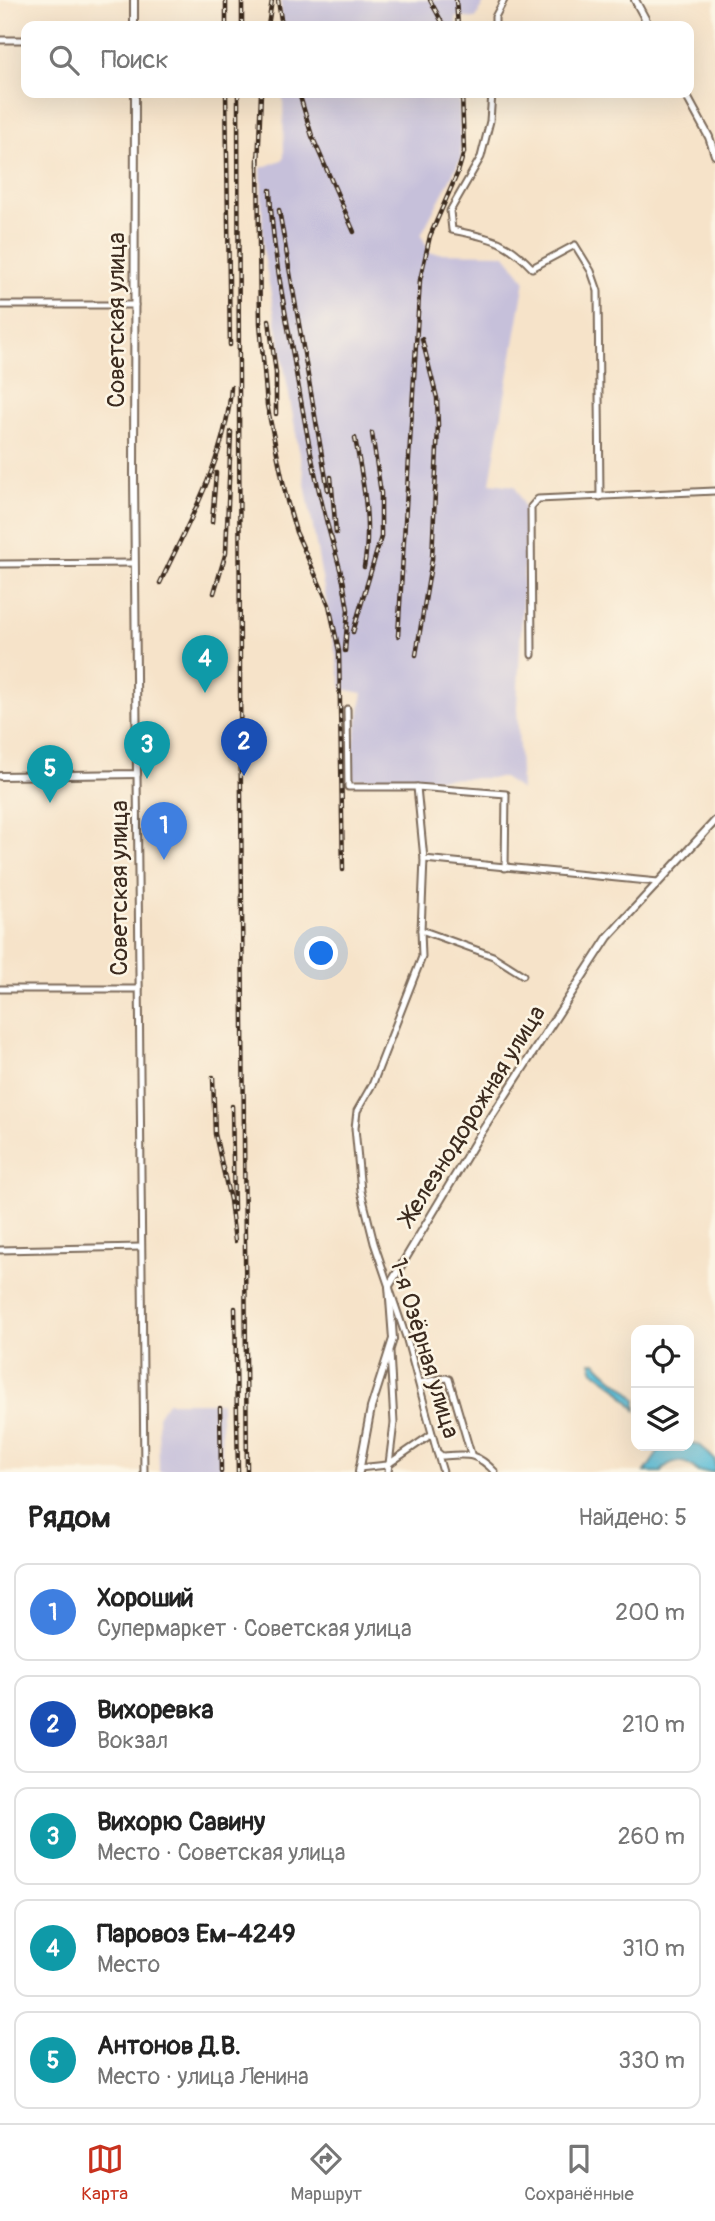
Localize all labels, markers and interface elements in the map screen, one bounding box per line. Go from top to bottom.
search box [21,21,694,98]
icon: search [45,41,83,79]
text: Поиск [101,44,169,76]
street label: Советская улица [102,232,131,408]
pin: 4 [182,635,228,693]
pin: 2 [221,718,267,776]
pin: 3 [124,721,170,779]
pin: 5 [27,745,73,803]
street label: Советская улица [105,800,134,976]
pin: 1 [141,802,187,860]
your location [304,936,338,970]
street label: Железнодорожная улица [391,1000,552,1234]
street label: 1-я Озёрная улица [383,1255,466,1442]
map controls [631,1325,694,1451]
button: locate [631,1325,694,1388]
button: layers [631,1388,694,1451]
text: Рядом [28,1499,111,1536]
text: Найдено: 5 [578,1503,687,1532]
text: Хороший [97,1582,194,1614]
text: 1 [49,1598,58,1627]
text: 200 m [615,1598,685,1627]
text: Супермаркет · Советская улица [97,1614,412,1643]
text: Вихоревка [97,1694,214,1726]
text: 2 [47,1710,59,1739]
text: 210 m [622,1710,685,1739]
text: Вокзал [97,1726,168,1755]
text: Вихорю Савину [97,1806,265,1838]
text: 3 [47,1822,59,1851]
text: 260 m [618,1822,685,1851]
text: Место · Советская улица [97,1838,345,1867]
text: Паровоз Ем-4249 [97,1918,296,1950]
text: 4 [46,1934,60,1963]
text: 310 m [622,1934,685,1963]
text: Место [97,1950,160,1979]
text: Антонов Д.В. [97,2030,241,2062]
text: 5 [47,2046,59,2075]
text: 330 m [618,2046,685,2075]
text: Место · улица Ленина [97,2062,309,2091]
tab: Карта [81,2140,128,2206]
tab: Маршрут [290,2140,362,2206]
tab: Сохранённые [524,2140,634,2206]

